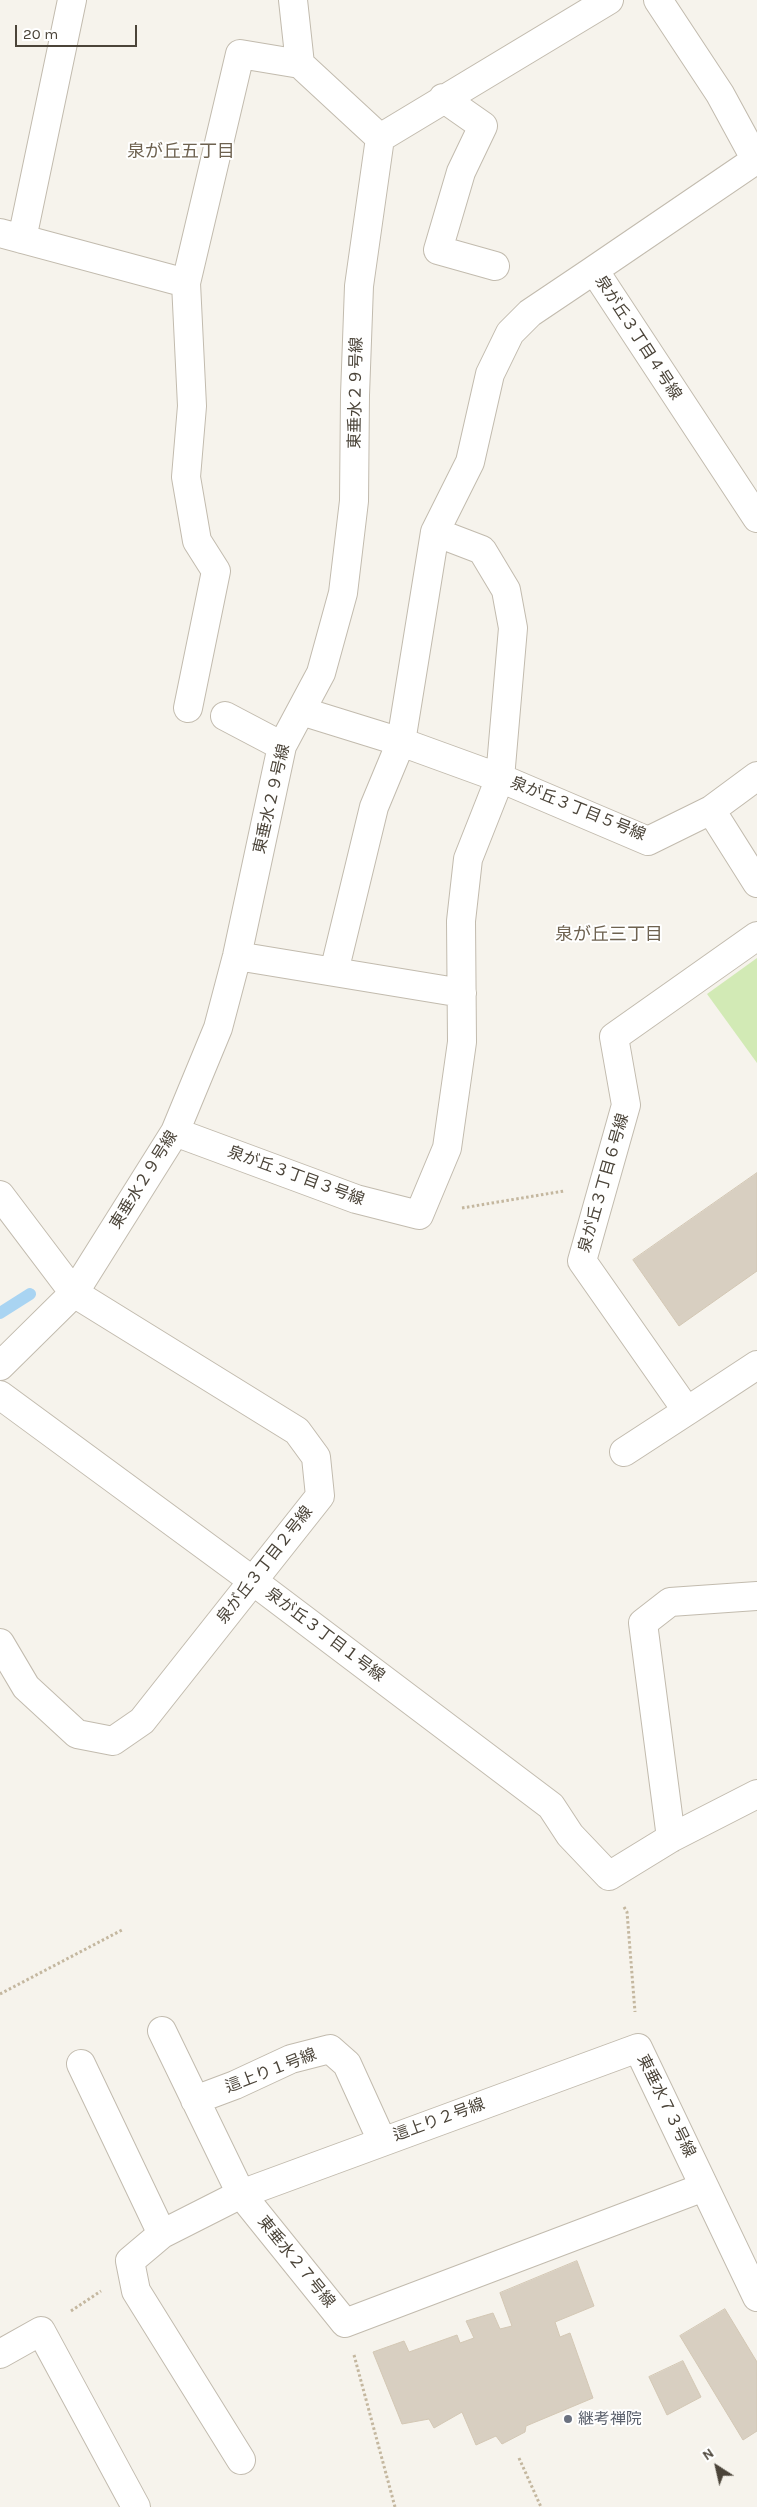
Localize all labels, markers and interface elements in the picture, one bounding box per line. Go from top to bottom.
scale bar [18,15,140,47]
text: 20 m [23,25,58,43]
district label: 泉が丘五丁目 [127,141,235,163]
street label: 泉が丘３丁目４号線 [591,272,685,404]
street label: 東垂水２９号線 [345,337,367,449]
street label: 東垂水２９号線 [250,742,294,856]
street label: 泉が丘３丁目５号線 [508,773,648,845]
district label: 泉が丘三丁目 [555,924,663,946]
street label: 泉が丘３丁目６号線 [575,1111,633,1255]
street label: 東垂水２９号線 [106,1127,182,1233]
street label: 泉が丘３丁目３号線 [225,1142,367,1210]
street label: 泉が丘３丁目２号線 [213,1502,317,1628]
street label: 泉が丘３丁目１号線 [262,1584,388,1686]
street label: 這上り１号線 [223,2045,319,2097]
street label: 東垂水７３号線 [633,2051,699,2161]
street label: 這上り２号線 [391,2095,487,2145]
street label: 東垂水２７号線 [253,2212,339,2312]
place label: 継考禅院 [578,2409,642,2429]
marker: 継考禅院 [562,2413,574,2425]
north arrow [692,2442,742,2492]
text: N [699,2444,717,2464]

